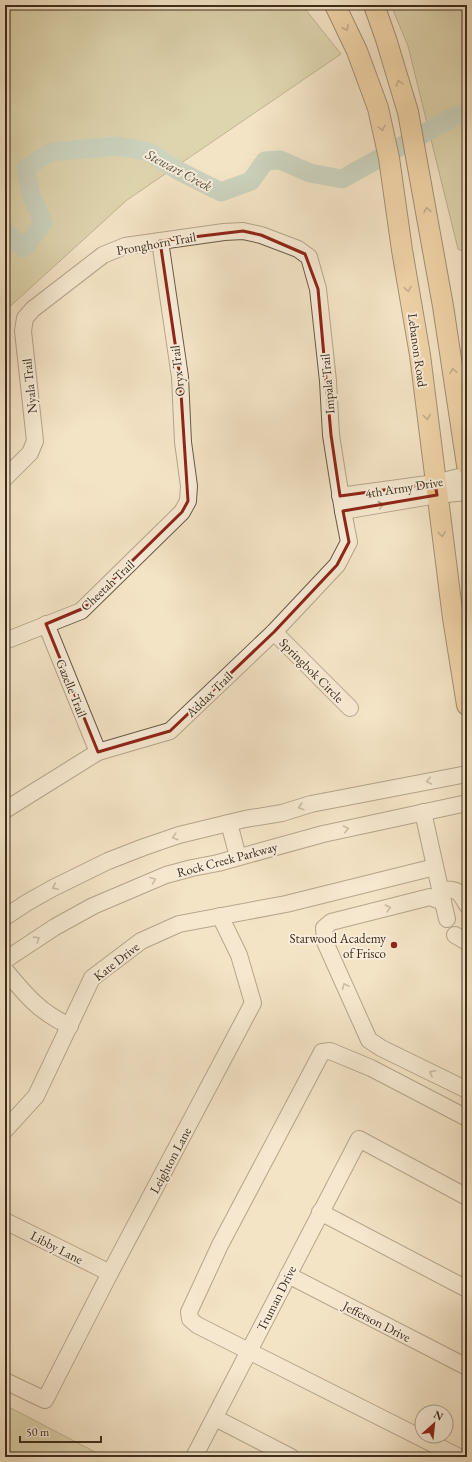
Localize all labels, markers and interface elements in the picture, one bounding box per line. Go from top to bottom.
one-way arrow [341,24,349,31]
one-way arrow [395,80,404,87]
one-way arrow [378,125,386,131]
water label: Stewart Creek [142,145,216,195]
one-way arrow [423,207,431,213]
street label: Pronghorn Trail [115,228,197,259]
one-way arrow [404,286,412,292]
street label: Lebanon Road [404,312,431,388]
street label: Oryx Trail [166,345,189,397]
street label: Impala Trail [316,353,339,415]
street label: Nyala Trail [18,358,41,414]
one-way arrow [449,368,458,374]
one-way arrow [422,414,431,420]
street label: 4th Army Drive [364,473,444,502]
one-way arrow [378,501,384,510]
one-way arrow [437,531,446,537]
street label: Cheetah Trail [77,556,138,615]
street label: Springbok Circle [276,634,348,706]
street label: Gazelle Trail [52,656,91,720]
street label: Addax Trail [182,668,236,722]
one-way arrow [426,777,432,785]
one-way arrow [298,802,305,811]
one-way arrow [343,825,349,833]
one-way arrow [172,832,179,841]
street label: Rock Creek Parkway [175,838,280,881]
one-way arrow [150,877,157,885]
one-way arrow [52,882,59,890]
one-way arrow [384,904,391,912]
place label: Starwood Academy of Frisco [290,930,386,962]
one-way arrow [33,936,40,943]
street label: Kate Drive [90,938,143,985]
marker: Starwood Academy of Frisco [389,940,399,950]
one-way arrow [342,983,350,991]
one-way arrow [429,1070,436,1078]
street label: Leighton Lane [146,1124,195,1196]
street label: Libby Lane [28,1227,86,1268]
street label: Truman Drive [253,1263,300,1334]
street label: Jefferson Drive [339,1297,414,1346]
north arrow [414,1404,454,1444]
text: N [431,1407,446,1423]
scale bar [20,1418,101,1444]
text: 50 m [26,1424,50,1440]

